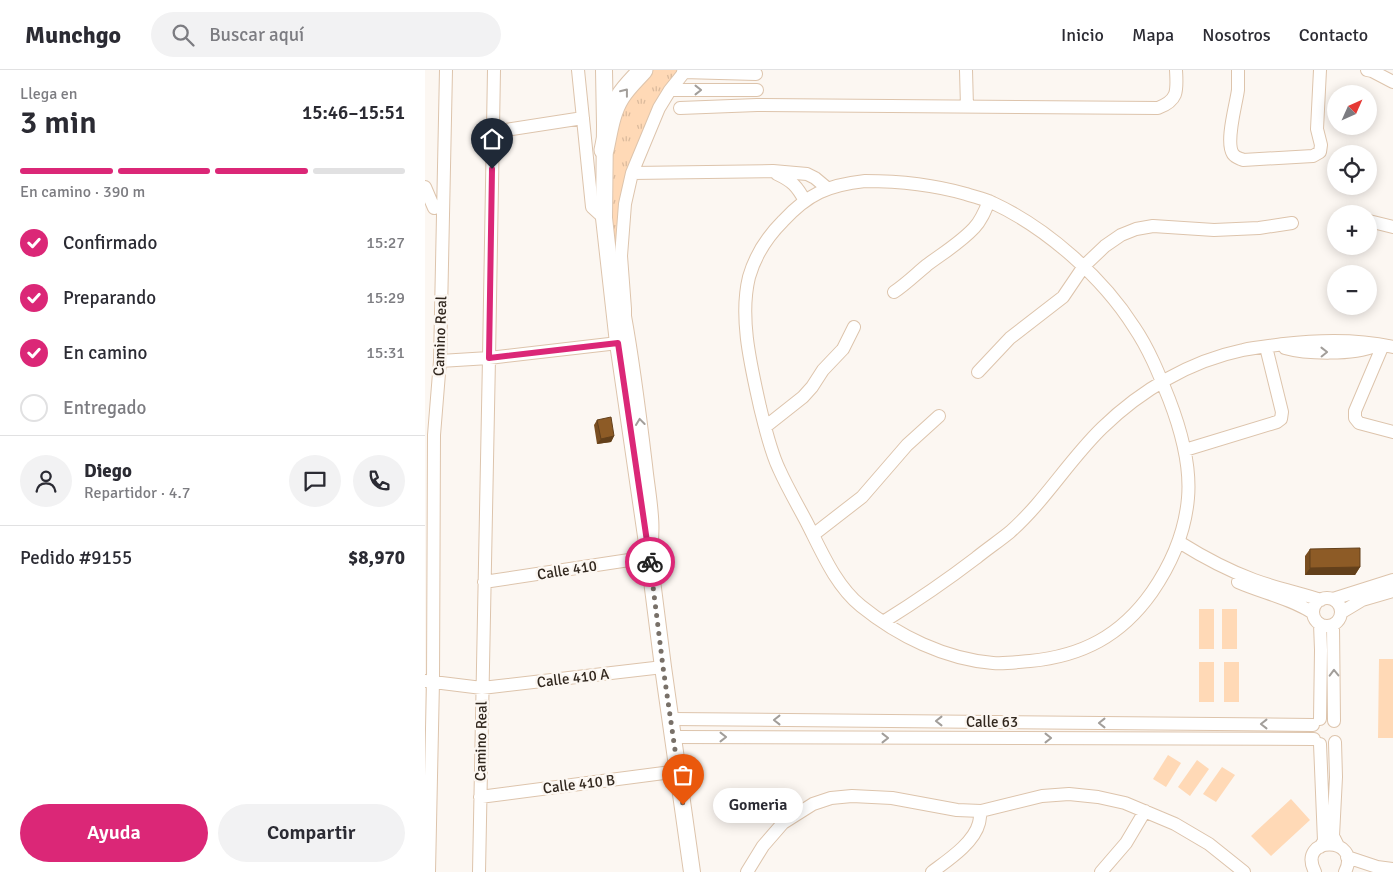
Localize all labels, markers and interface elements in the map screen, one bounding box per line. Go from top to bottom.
search box [151,12,501,57]
text: Munchgo [25,20,121,50]
icon: search [169,21,197,49]
text: Buscar aquí [209,23,304,47]
text: Inicio [1061,24,1104,46]
text: Mapa [1132,24,1174,46]
text: Nosotros [1202,24,1271,46]
text: Contacto [1299,24,1368,46]
text: Llega en [20,84,78,104]
one-way arrow [695,85,703,95]
north arrow [1327,85,1377,135]
map controls [1327,85,1377,315]
one-way arrow [619,88,628,97]
text: 15:46–15:51 [302,101,405,125]
text: 3 min [20,103,97,142]
pin [471,118,513,169]
icon: home [478,125,506,153]
button: locate [1327,145,1377,195]
text: En camino · 390 m [20,182,145,202]
button: + [1327,205,1377,255]
icon: check [20,229,48,257]
text: Confirmado [63,231,157,255]
text: 15:27 [366,233,405,253]
button: − [1327,265,1377,315]
icon: check [20,284,48,312]
text: Preparando [63,286,156,310]
text: 15:29 [366,288,405,308]
street label: Camino Real [430,296,450,376]
icon: check [20,339,48,367]
text: En camino [63,341,147,365]
text: 15:31 [366,343,405,363]
one-way arrow [1320,347,1328,357]
text: Entregado [63,396,146,420]
one-way arrow [635,417,646,425]
button: person [20,455,72,507]
button: chat [289,455,341,507]
button: phone [353,455,405,507]
text: Diego [84,459,132,483]
text: Repartidor · 4.7 [84,483,190,503]
courier [625,537,675,587]
text: Pedido #9155 [20,546,132,570]
text: $8,970 [348,546,405,570]
icon: bike [636,548,664,576]
street label: Calle 410 [536,556,598,584]
street label: Calle 410 A [536,665,610,691]
one-way arrow [1328,669,1339,677]
street label: Camino Real [471,701,491,781]
street label: Calle 63 [966,713,1018,731]
one-way arrow [773,715,780,725]
one-way arrow [935,716,943,727]
one-way arrow [1098,718,1106,728]
one-way arrow [1260,719,1268,729]
one-way arrow [719,732,727,742]
one-way arrow [882,733,889,743]
one-way arrow [1044,733,1052,743]
pin [662,754,704,805]
icon: bag [669,761,697,789]
street label: Calle 410 B [542,771,616,797]
callout: Gomeria [713,788,803,822]
text: Gomeria [729,795,787,815]
button: Ayuda [20,804,208,862]
button: Compartir [218,804,405,862]

